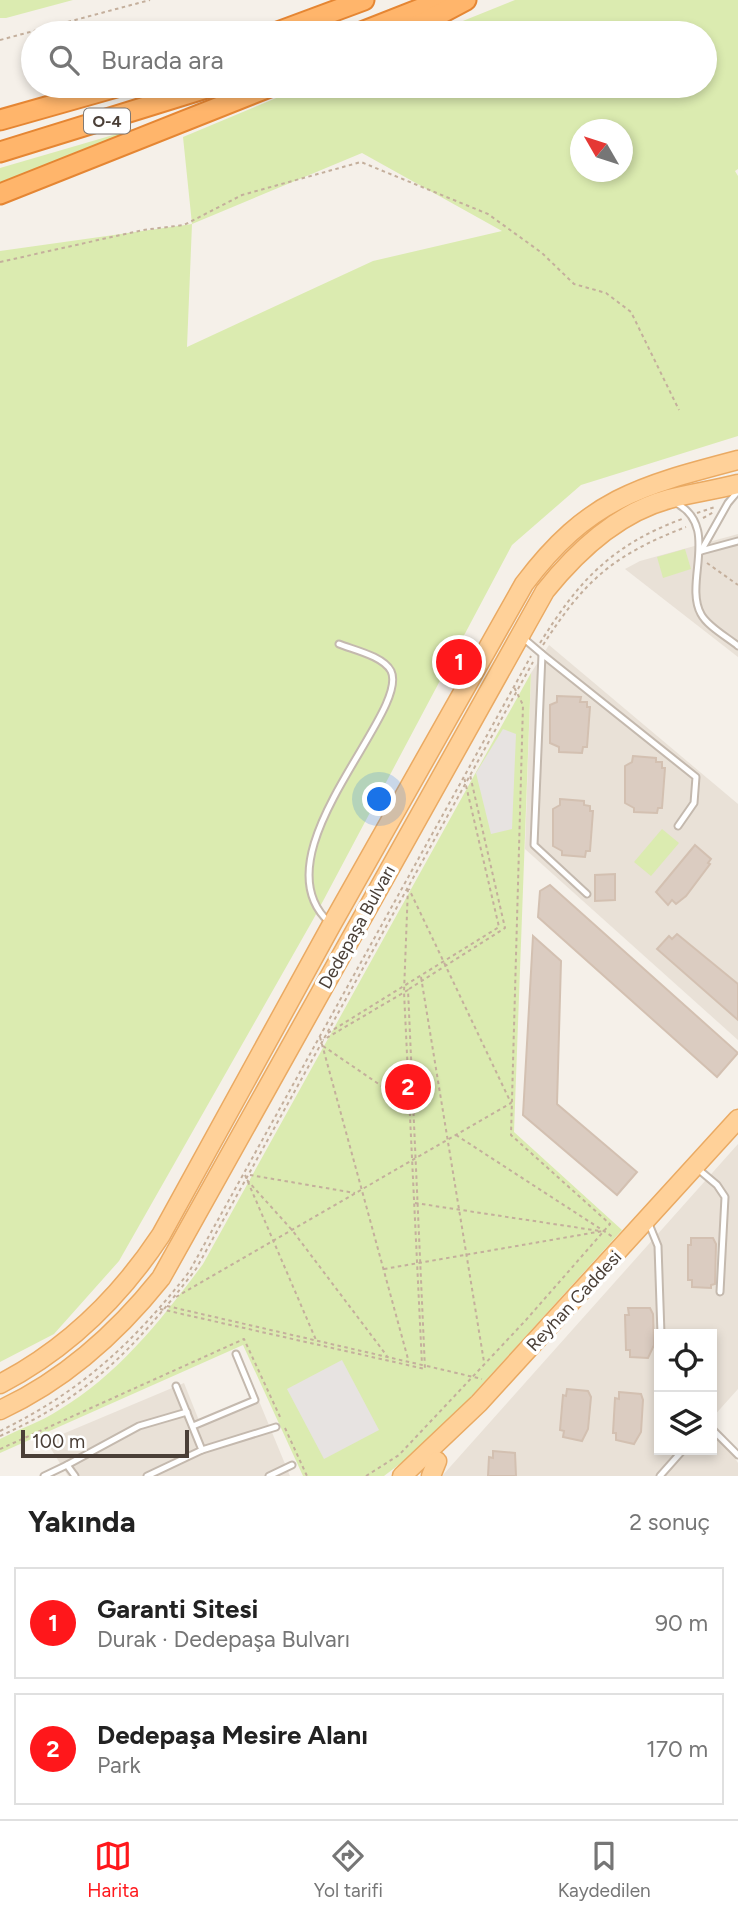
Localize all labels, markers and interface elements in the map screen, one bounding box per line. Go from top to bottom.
search box [21,21,717,98]
icon: search [45,41,83,79]
text: Burada ara [101,44,224,76]
road number: O-4 [84,108,130,134]
north arrow [570,119,633,182]
pin: 1 [436,636,482,688]
your location [362,782,396,816]
street label: Dedepaşa Bulvarı [314,861,400,993]
pin: 2 [385,1061,431,1113]
street label: Reyhan Caddesi [522,1246,626,1356]
map controls [654,1329,717,1455]
button: locate [654,1329,717,1392]
button: layers [654,1392,717,1455]
scale bar [21,1427,189,1459]
text: 100 m [32,1430,85,1453]
text: Yakında [28,1503,136,1540]
text: 2 sonuç [629,1508,710,1536]
text: Garanti Sitesi [97,1593,258,1625]
text: 1 [48,1609,58,1637]
text: 90 m [655,1609,708,1637]
text: Durak · Dedepaşa Bulvarı [97,1625,350,1653]
text: Dedepaşa Mesire Alanı [97,1719,368,1751]
text: 2 [46,1735,60,1763]
text: 170 m [646,1735,708,1763]
text: Park [97,1751,141,1779]
tab: Harita [87,1837,139,1902]
tab: Yol tarifi [314,1837,383,1902]
tab: Kaydedilen [558,1837,651,1902]

